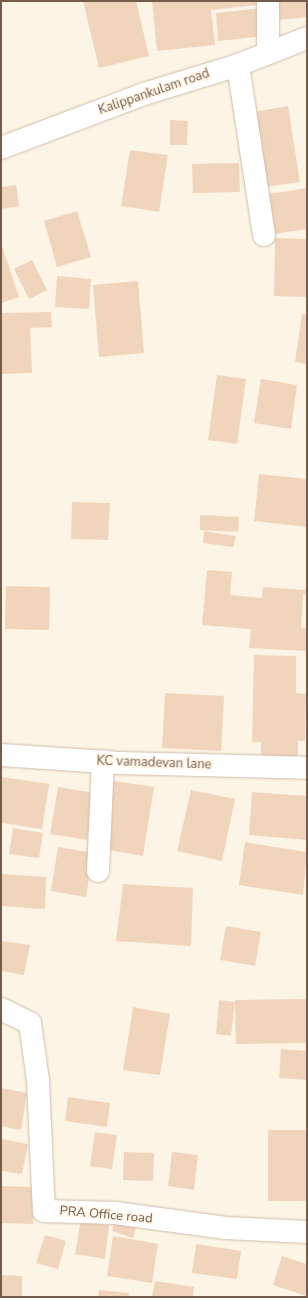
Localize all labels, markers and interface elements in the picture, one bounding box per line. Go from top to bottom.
street label: Kalippankulam road [96,66,212,118]
street label: KC vamadevan lane [96,753,212,773]
street label: PRA Office road [59,1203,153,1227]

